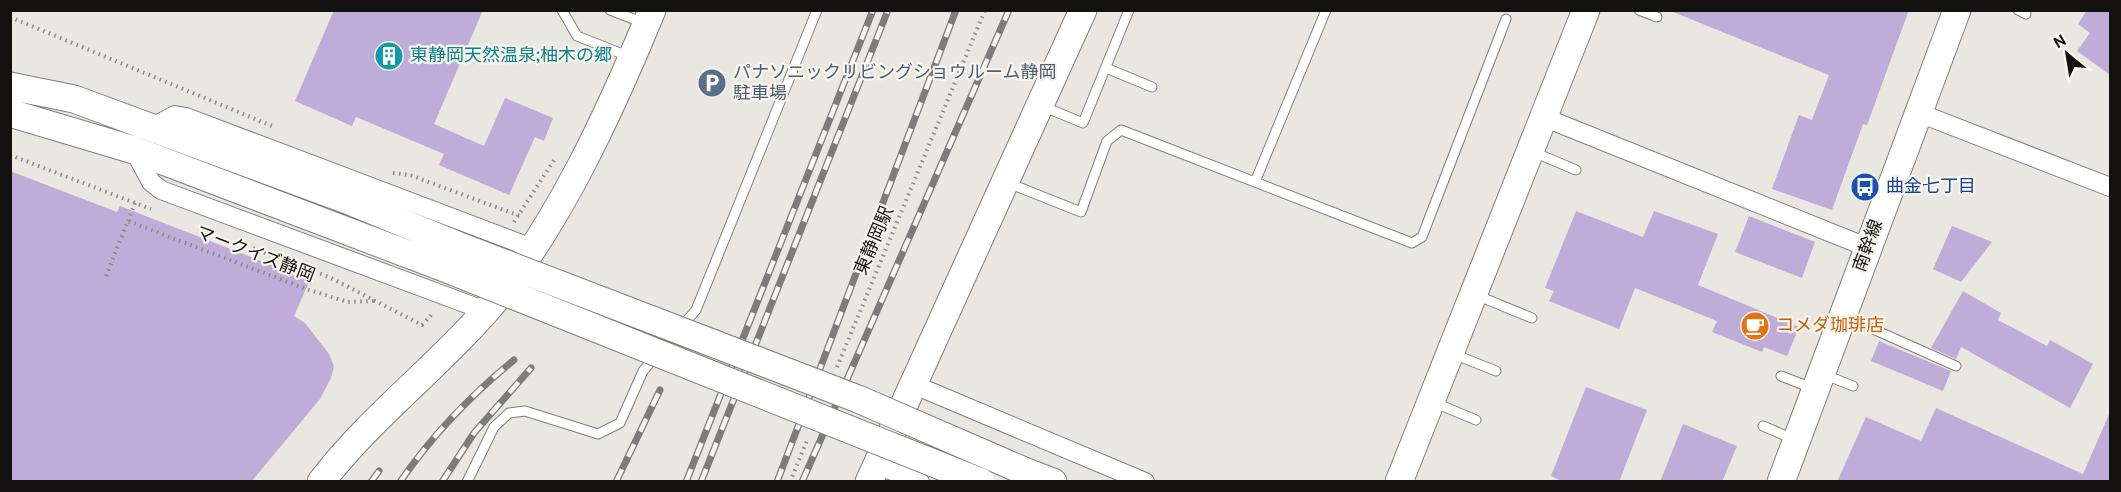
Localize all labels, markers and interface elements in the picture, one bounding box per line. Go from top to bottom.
north arrow [2037,24,2097,84]
text: N [2051,31,2070,54]
building icon: 東静岡天然温泉;柚木の郷 [373,40,405,72]
place label: 東静岡天然温泉;柚木の郷 [410,45,612,68]
place label: パナソニックリビングショウルーム静岡 駐車場 [733,62,1056,106]
parking icon: パナソニックリビングショウルーム静岡 駐車場 [696,67,728,99]
bus stop icon: 曲金七丁目 [1849,171,1881,203]
place label: 曲金七丁目 [1886,176,1976,199]
street label: 東静岡駅 [850,203,900,279]
street label: 南幹線 [1849,217,1889,275]
street label: マークイズ静岡 [192,222,318,288]
cafe icon: コメダ珈琲店 [1739,310,1771,342]
place label: コメダ珈琲店 [1776,315,1884,338]

